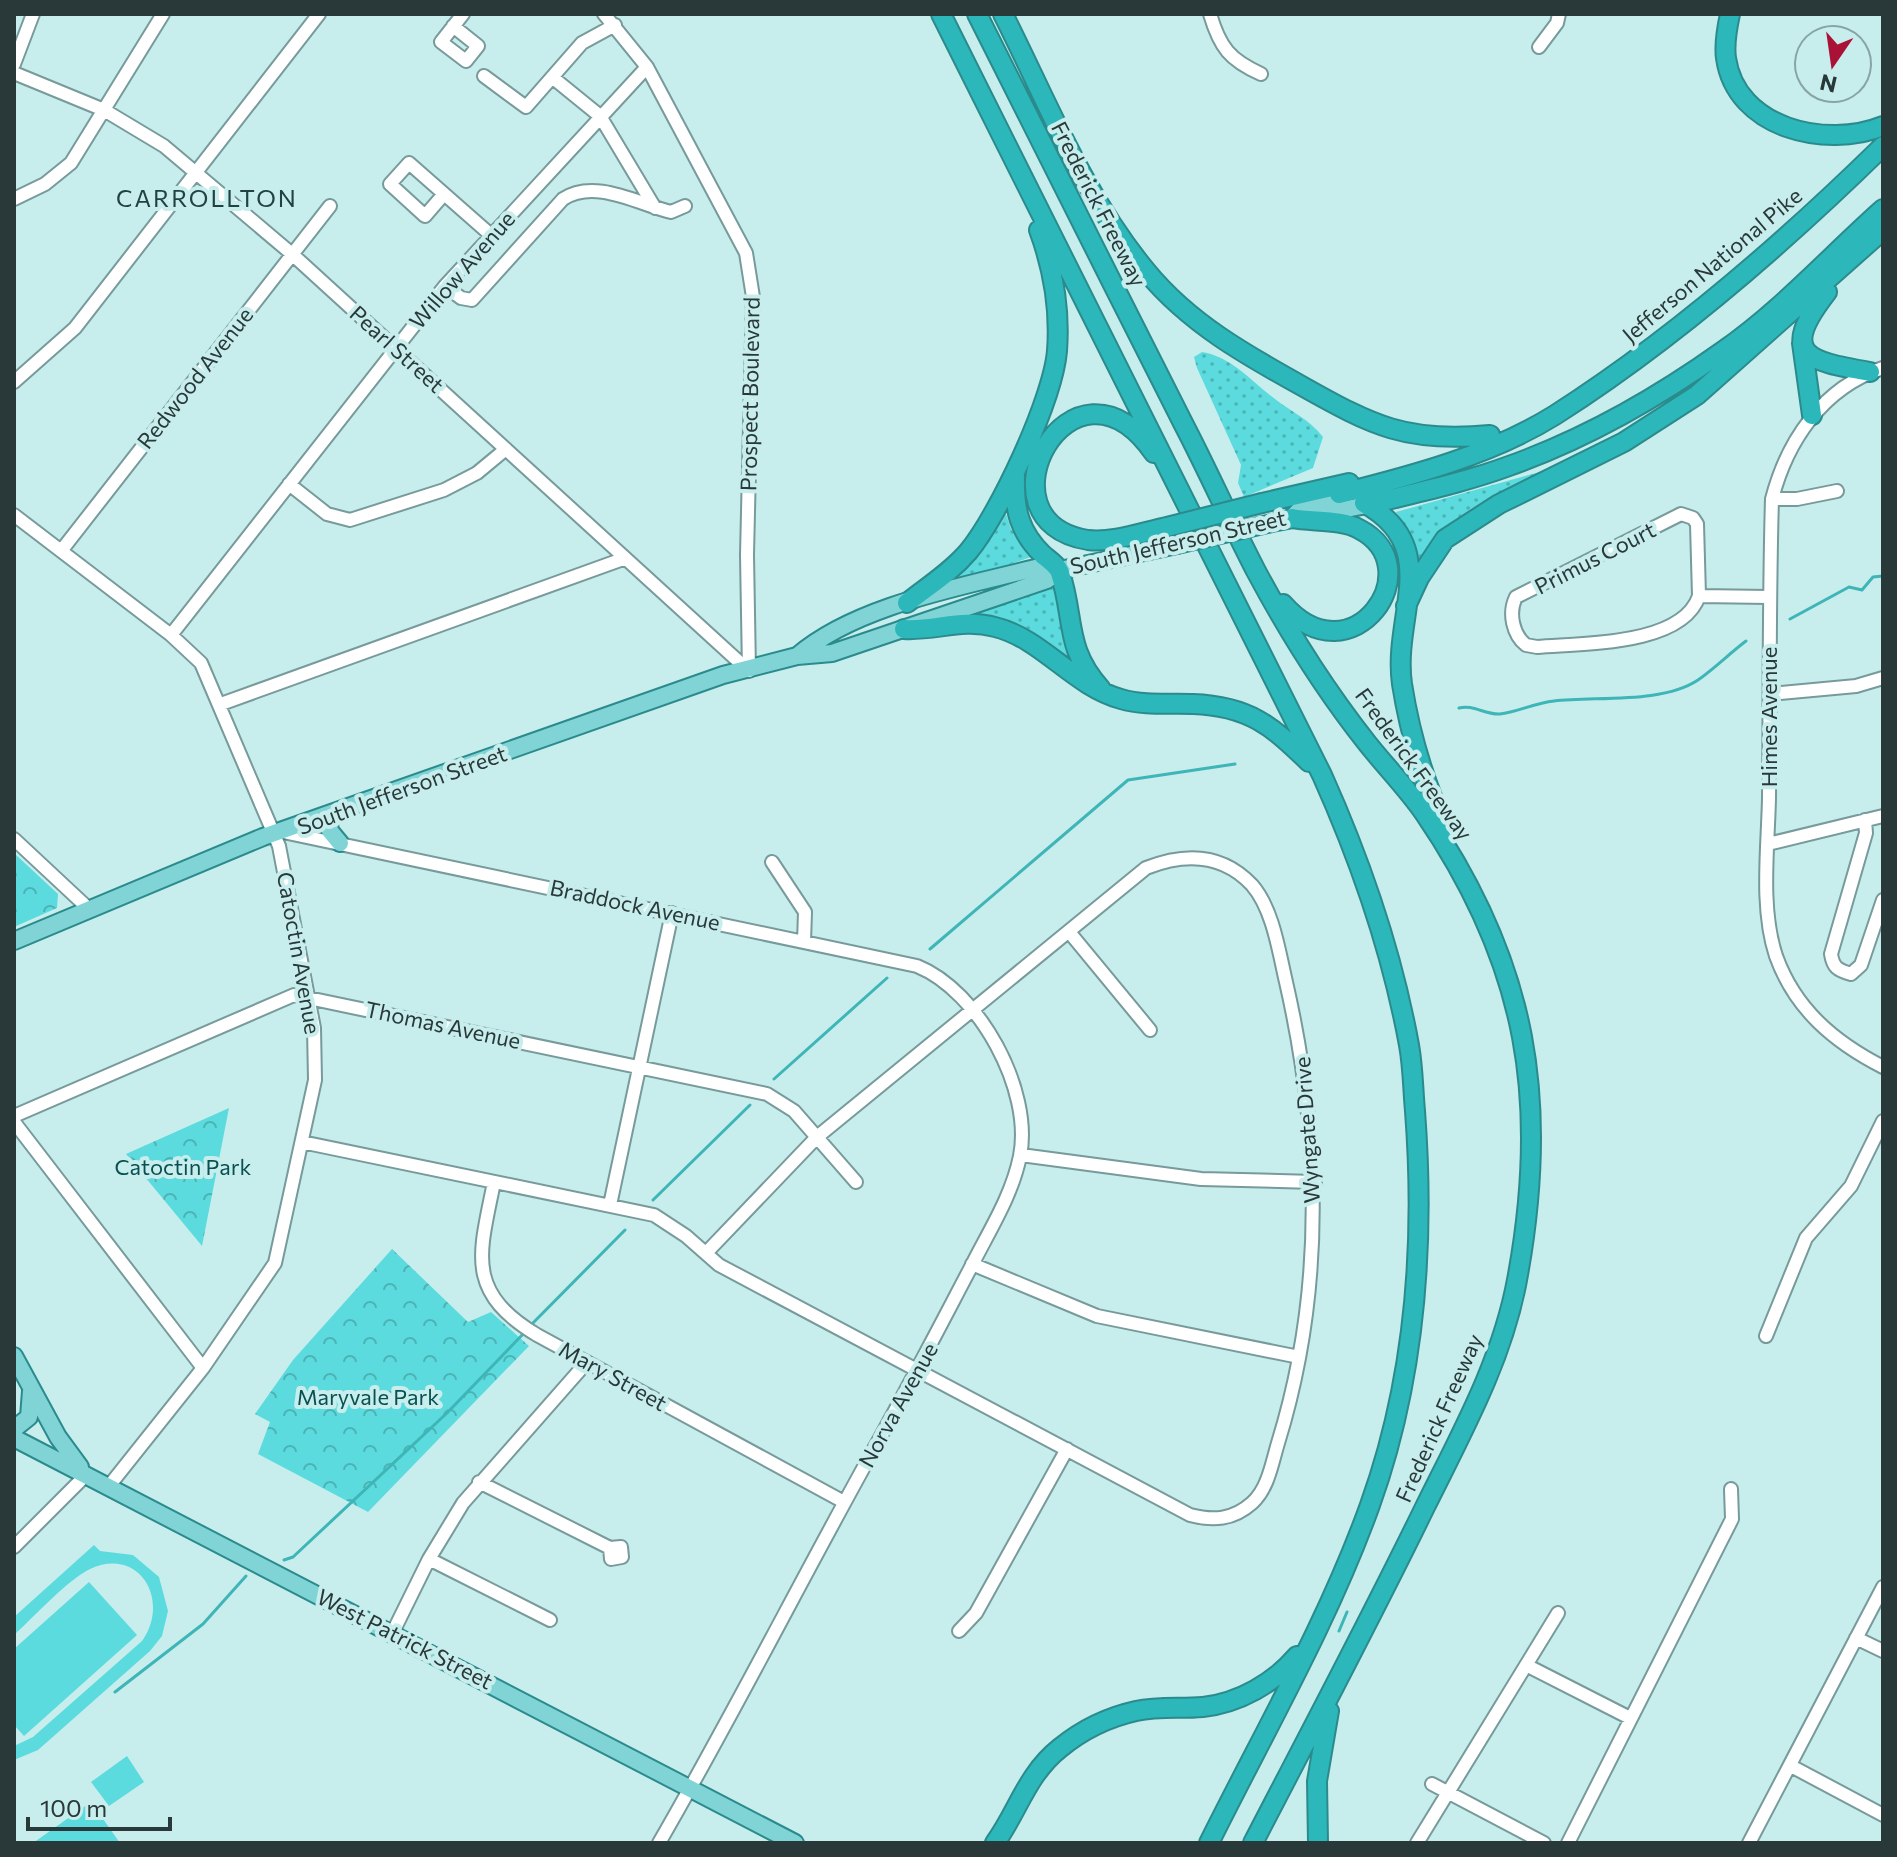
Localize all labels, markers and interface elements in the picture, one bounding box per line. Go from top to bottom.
north arrow [1793,24,1873,104]
text: N [1817,69,1839,99]
street label: Frederick Freeway [1046,117,1153,291]
street label: Jefferson National Pike [1616,181,1807,348]
district label: CARROLLTON [116,183,298,212]
street label: Willow Avenue [403,205,520,334]
street label: Prospect Boulevard [734,297,765,491]
street label: Pearl Street [345,299,450,398]
street label: Redwood Avenue [131,302,258,454]
street label: South Jefferson Street [1067,504,1288,579]
street label: Primus Court [1530,516,1660,600]
street label: Himes Avenue [1755,647,1782,787]
street label: Frederick Freeway [1350,682,1479,845]
street label: South Jefferson Street [294,739,510,840]
street label: Catoctin Avenue [272,870,327,1036]
street label: Braddock Avenue [548,873,723,936]
street label: Thomas Avenue [363,995,523,1054]
street label: Wyngate Drive [1288,1056,1325,1204]
park label: Catoctin Park [115,1153,252,1180]
street label: Frederick Freeway [1389,1329,1488,1506]
street label: Mary Street [555,1335,672,1416]
street label: Norva Avenue [852,1338,943,1472]
park label: Maryvale Park [297,1383,439,1410]
street label: West Patrick Street [313,1583,498,1695]
scale bar [28,1781,170,1831]
text: 100 m [40,1793,107,1822]

